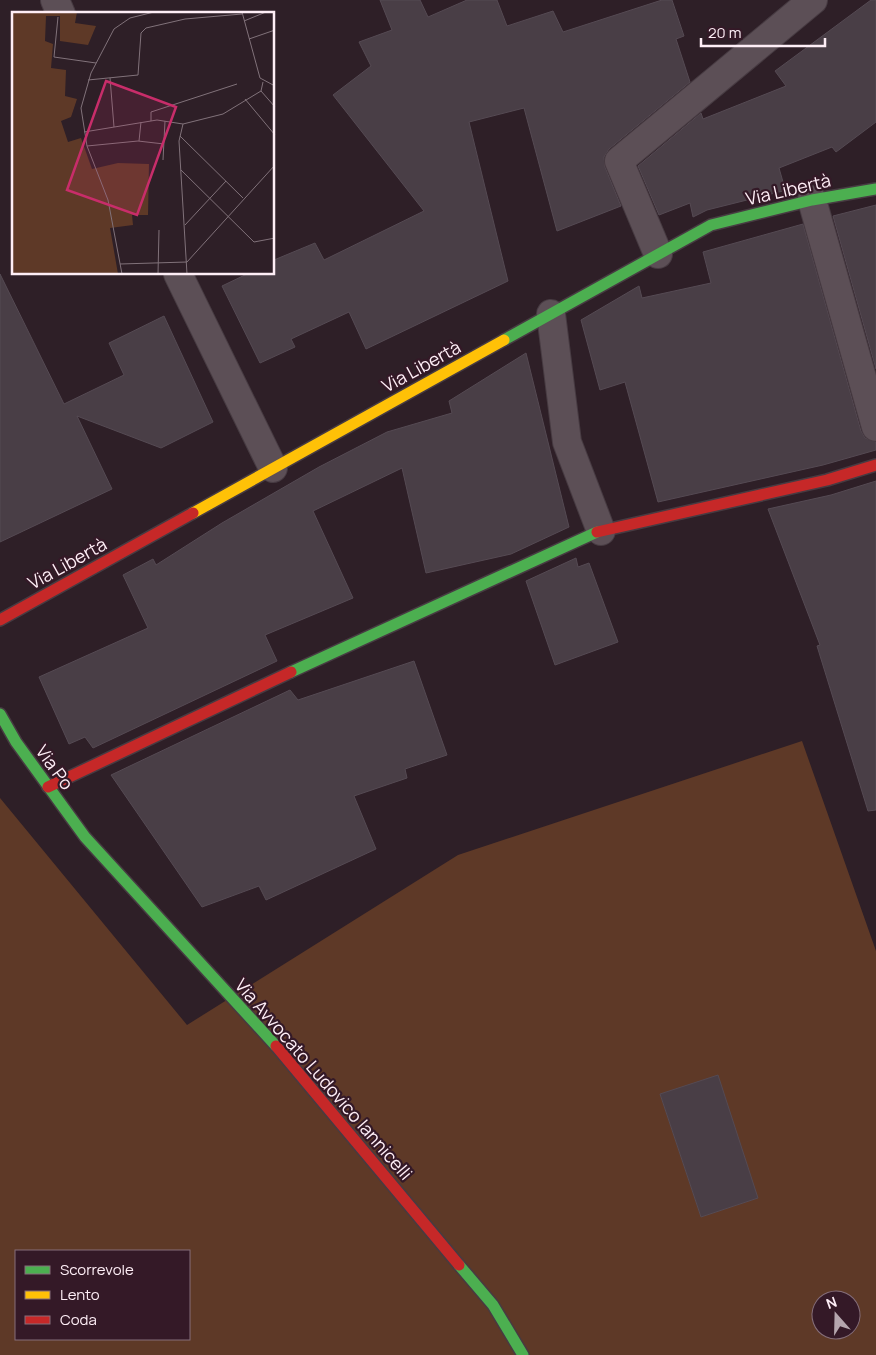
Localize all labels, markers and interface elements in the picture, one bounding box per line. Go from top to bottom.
inset map [12,12,275,275]
scale bar [701,15,825,47]
text: 20 m [708,22,741,43]
street label: Via Libertà [743,168,833,210]
street label: Via Libertà [377,335,465,397]
street label: Via Libertà [23,532,111,594]
street label: Via Po [31,740,79,794]
street label: Via Avvocato Ludovico Iannicelli [230,973,418,1185]
legend [15,1250,190,1340]
text: Scorrevole [60,1259,134,1280]
text: Lento [60,1284,100,1305]
north arrow [811,1290,861,1340]
text: N [823,1292,839,1313]
text: Coda [60,1309,97,1330]

